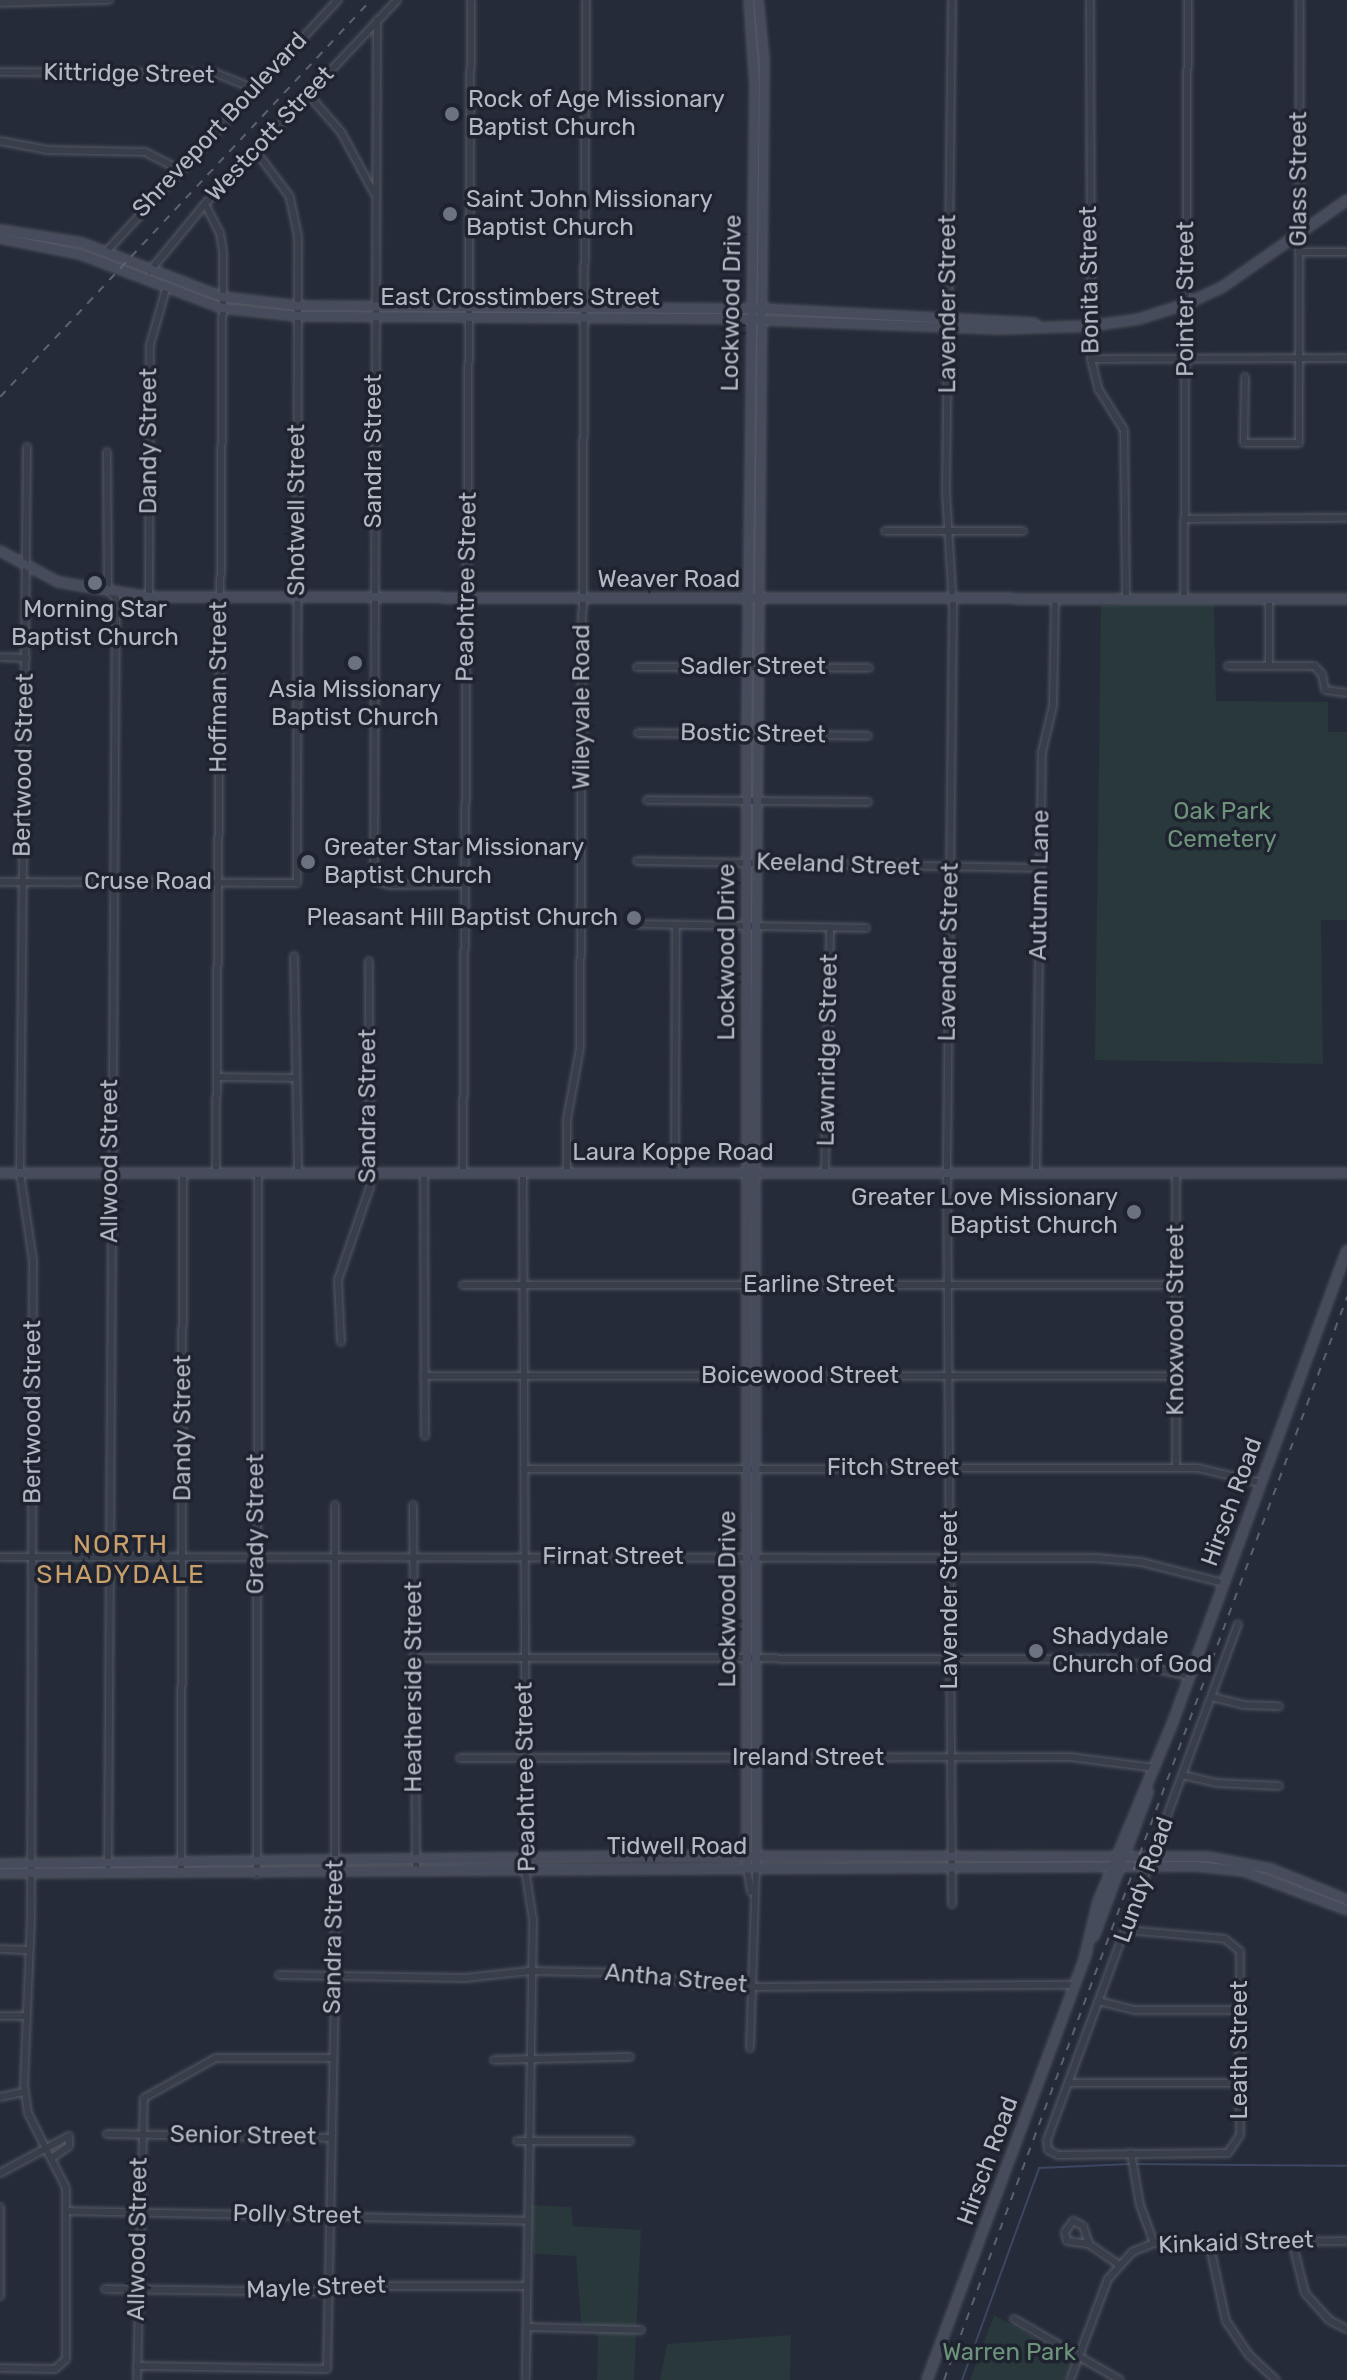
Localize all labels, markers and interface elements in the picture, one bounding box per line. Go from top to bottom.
street label: Shreveport Boulevard [127,27,313,223]
street label: Kittridge Street [43,58,215,90]
street label: Westcott Street [200,60,340,208]
place label: Rock of Age Missionary Baptist Church [468,86,726,142]
marker: Rock of Age Missionary Baptist Church [443,105,461,123]
street label: Glass Street [1285,111,1313,247]
place label: Saint John Missionary Baptist Church [466,186,713,242]
marker: Saint John Missionary Baptist Church [441,205,459,223]
street label: Bonita Street [1074,206,1106,354]
street label: Lockwood Drive [716,214,748,392]
street label: Lavender Street [934,214,962,394]
street label: Pointer Street [1172,221,1200,377]
street label: East Crosstimbers Street [380,284,660,312]
street label: Dandy Street [135,367,163,515]
street label: Sandra Street [360,374,388,528]
street label: Shotwell Street [283,424,311,596]
street label: Peachtree Street [451,492,483,682]
street label: Weaver Road [597,566,741,594]
marker: Morning Star Baptist Church [86,574,104,592]
place label: Morning Star Baptist Church [11,596,179,652]
street label: Hoffman Street [205,601,233,773]
street label: Wileyvale Road [568,624,596,790]
street label: Sadler Street [680,653,826,681]
marker: Asia Missionary Baptist Church [346,654,364,672]
street label: Bertwood Street [8,673,40,857]
place label: Asia Missionary Baptist Church [269,676,441,732]
street label: Bostic Street [680,718,826,750]
park label: Oak Park Cemetery [1167,798,1277,854]
street label: Autumn Lane [1024,809,1056,961]
place label: Greater Star Missionary Baptist Church [324,834,585,890]
street label: Keeland Street [756,848,920,882]
marker: Greater Star Missionary Baptist Church [299,853,317,871]
street label: Lavender Street [933,862,965,1042]
street label: Lockwood Drive [713,863,741,1041]
street label: Cruse Road [84,868,212,896]
place label: Pleasant Hill Baptist Church [307,904,618,932]
marker: Pleasant Hill Baptist Church [625,909,643,927]
street label: Lawnridge Street [812,953,844,1147]
street label: Sandra Street [354,1029,382,1183]
street label: Allwood Street [96,1079,124,1243]
street label: Laura Koppe Road [572,1139,774,1167]
place label: Greater Love Missionary Baptist Church [851,1184,1118,1240]
marker: Greater Love Missionary Baptist Church [1125,1203,1143,1221]
street label: Knoxwood Street [1162,1224,1190,1416]
street label: Earline Street [743,1271,895,1299]
street label: Bertwood Street [19,1320,47,1504]
street label: Dandy Street [169,1354,197,1502]
street label: Boicewood Street [701,1362,899,1390]
street label: Hirsch Road [1195,1434,1269,1570]
street label: Grady Street [242,1453,270,1595]
street label: Fitch Street [827,1454,959,1482]
street label: Lockwood Drive [714,1510,742,1688]
street label: Lavender Street [936,1510,964,1690]
district label: NORTH SHADYDALE [36,1529,206,1590]
street label: Firnat Street [542,1543,684,1571]
street label: Heatherside Street [400,1581,428,1793]
place label: Shadydale Church of God [1052,1623,1213,1679]
marker: Shadydale Church of God [1027,1642,1045,1660]
street label: Peachtree Street [510,1682,542,1872]
street label: Ireland Street [732,1744,884,1772]
street label: Lundy Road [1108,1813,1180,1947]
street label: Tidwell Road [607,1833,747,1861]
street label: Sandra Street [318,1860,350,2014]
street label: Antha Street [604,1958,748,2000]
street label: Leath Street [1226,1980,1254,2120]
street label: Hirsch Road [951,2093,1025,2229]
street label: Senior Street [169,2120,317,2152]
street label: Allwood Street [122,2157,154,2321]
street label: Polly Street [232,2199,362,2231]
street label: Kinkaid Street [1158,2226,1314,2260]
street label: Mayle Street [246,2271,386,2305]
park label: Warren Park [942,2339,1076,2367]

